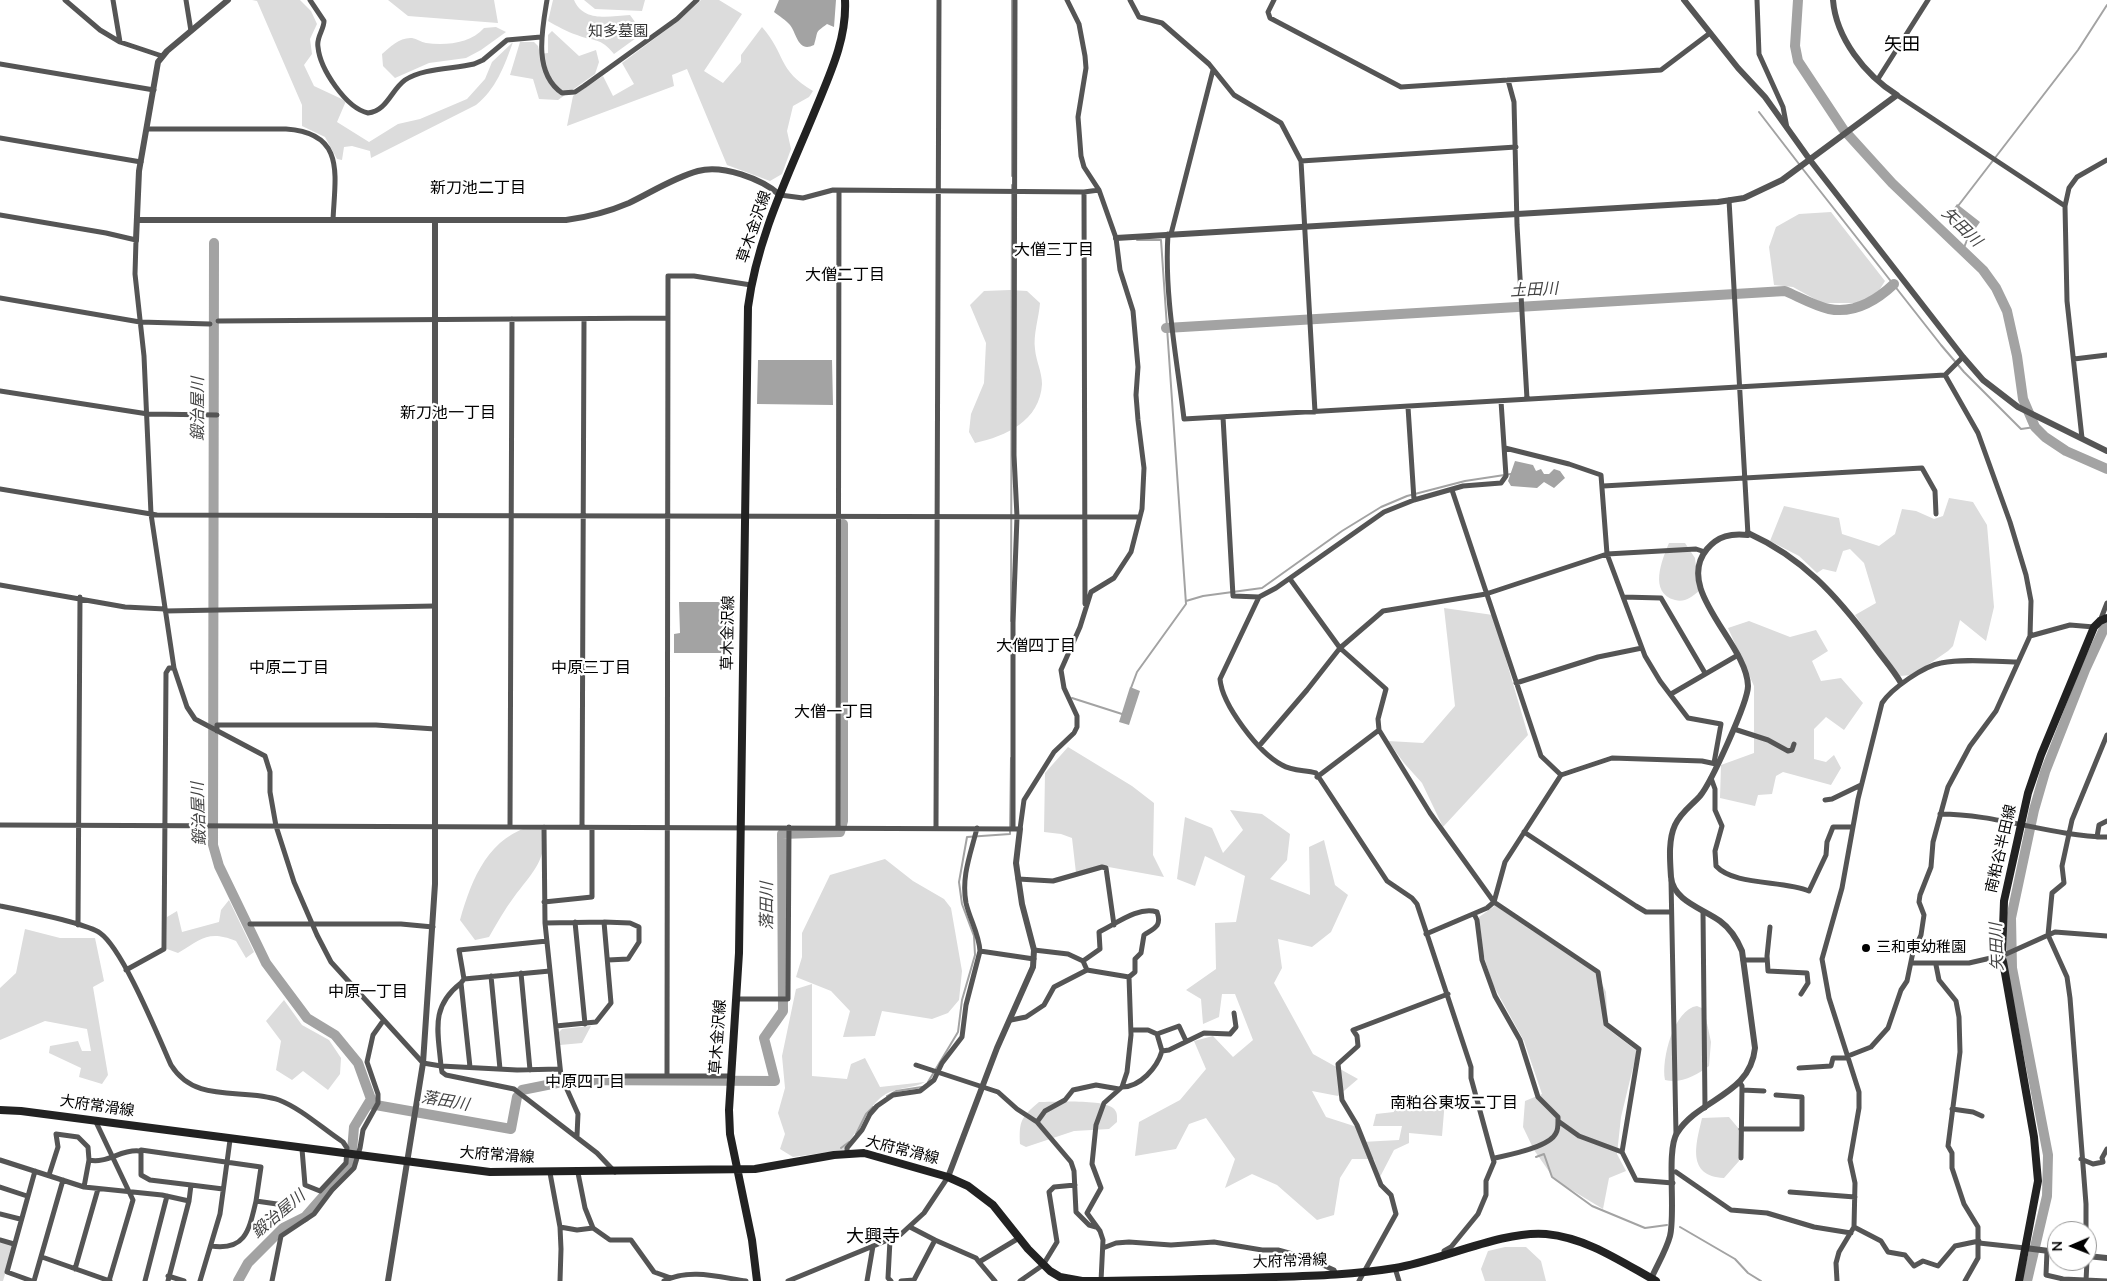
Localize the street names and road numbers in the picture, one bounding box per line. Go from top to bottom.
street label: 草木金沢線 [734,189,776,265]
street label: 草木金沢線 [719,595,739,671]
street label: 南粕谷半田線 [1983,803,2021,895]
street label: 草木金沢線 [707,999,731,1075]
street label: 大府常滑線 [59,1093,135,1121]
street label: 大府常滑線 [863,1133,941,1169]
street label: 大府常滑線 [459,1144,535,1168]
street label: 大府常滑線 [1252,1252,1328,1272]

